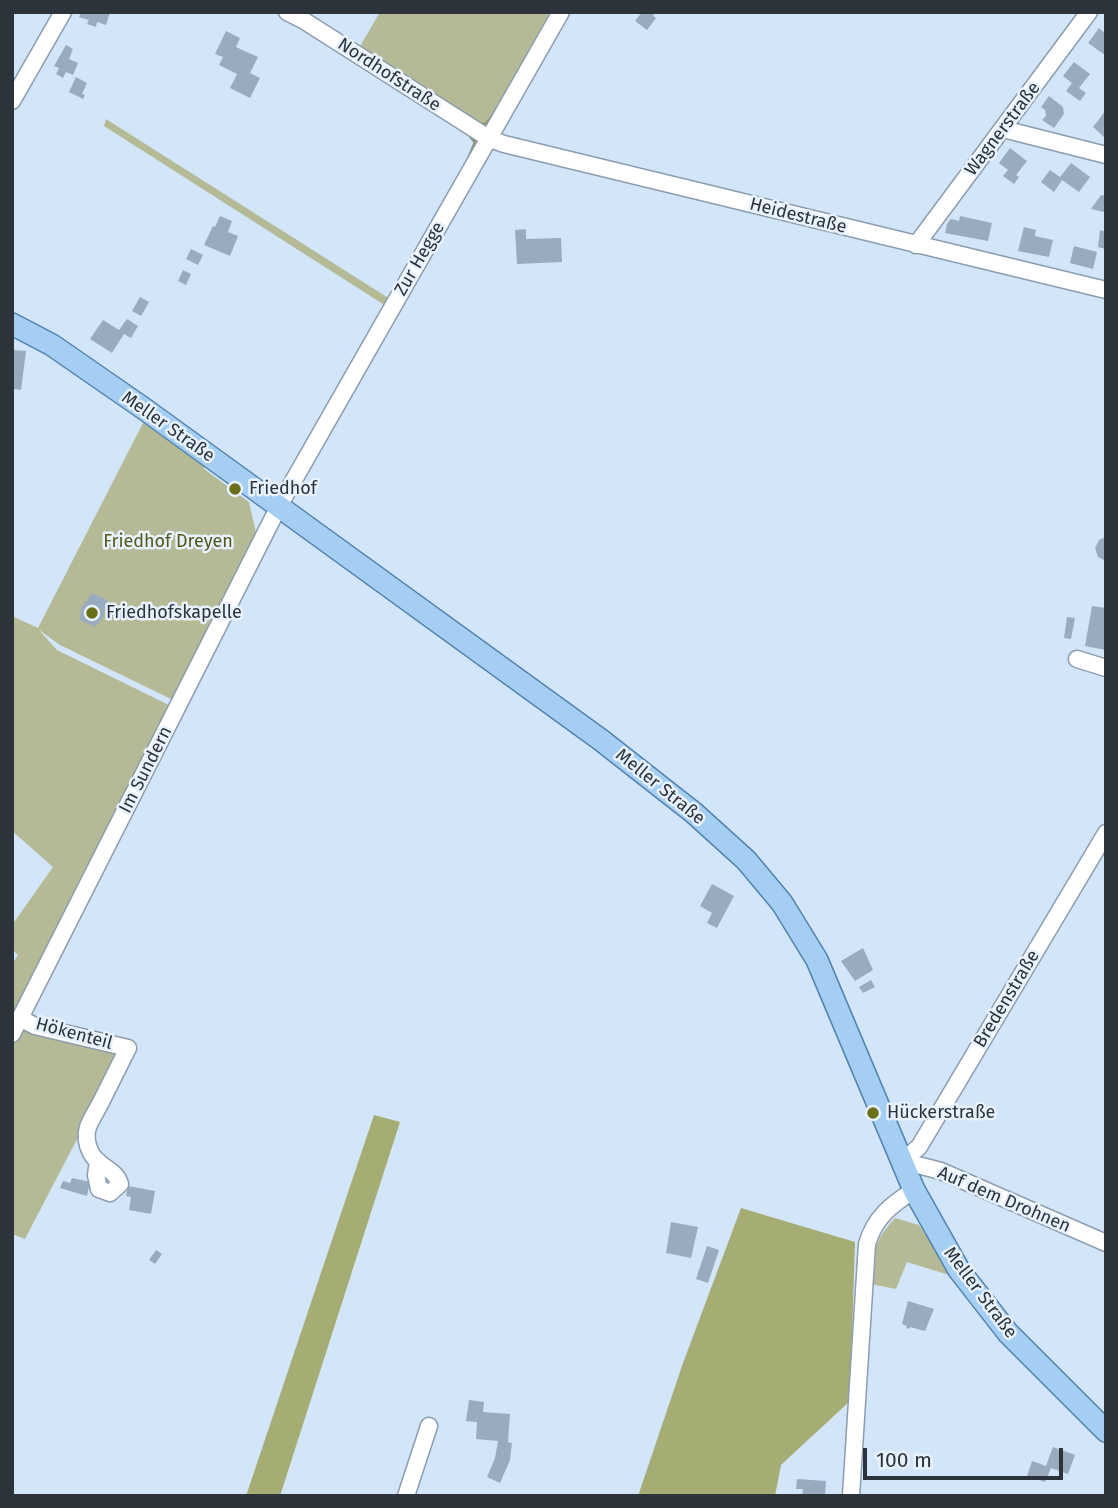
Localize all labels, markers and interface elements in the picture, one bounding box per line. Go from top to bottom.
street label: Nordhofstraße [333,34,445,116]
street label: Wagnerstraße [961,78,1045,180]
street label: Heidestraße [747,194,849,238]
street label: Zur Hegge [390,218,450,300]
street label: Meller Straße [117,387,219,467]
place label: Friedhof [249,478,317,500]
marker: Friedhof [227,481,243,497]
park label: Friedhof Dreyen [103,531,233,553]
place label: Friedhofskapelle [106,602,242,624]
marker: Friedhofskapelle [84,605,100,621]
street label: Im Sundern [115,723,177,817]
street label: Meller Straße [611,744,709,830]
street label: Bredenstraße [969,946,1045,1052]
street label: Hökenteil [33,1013,115,1055]
place label: Hückerstraße [887,1102,995,1124]
marker: Hückerstraße [865,1105,881,1121]
street label: Auf dem Drohnen [934,1162,1074,1238]
street label: Meller Straße [939,1243,1021,1343]
scale bar [866,1434,1066,1478]
text: 100 m [876,1447,932,1473]

